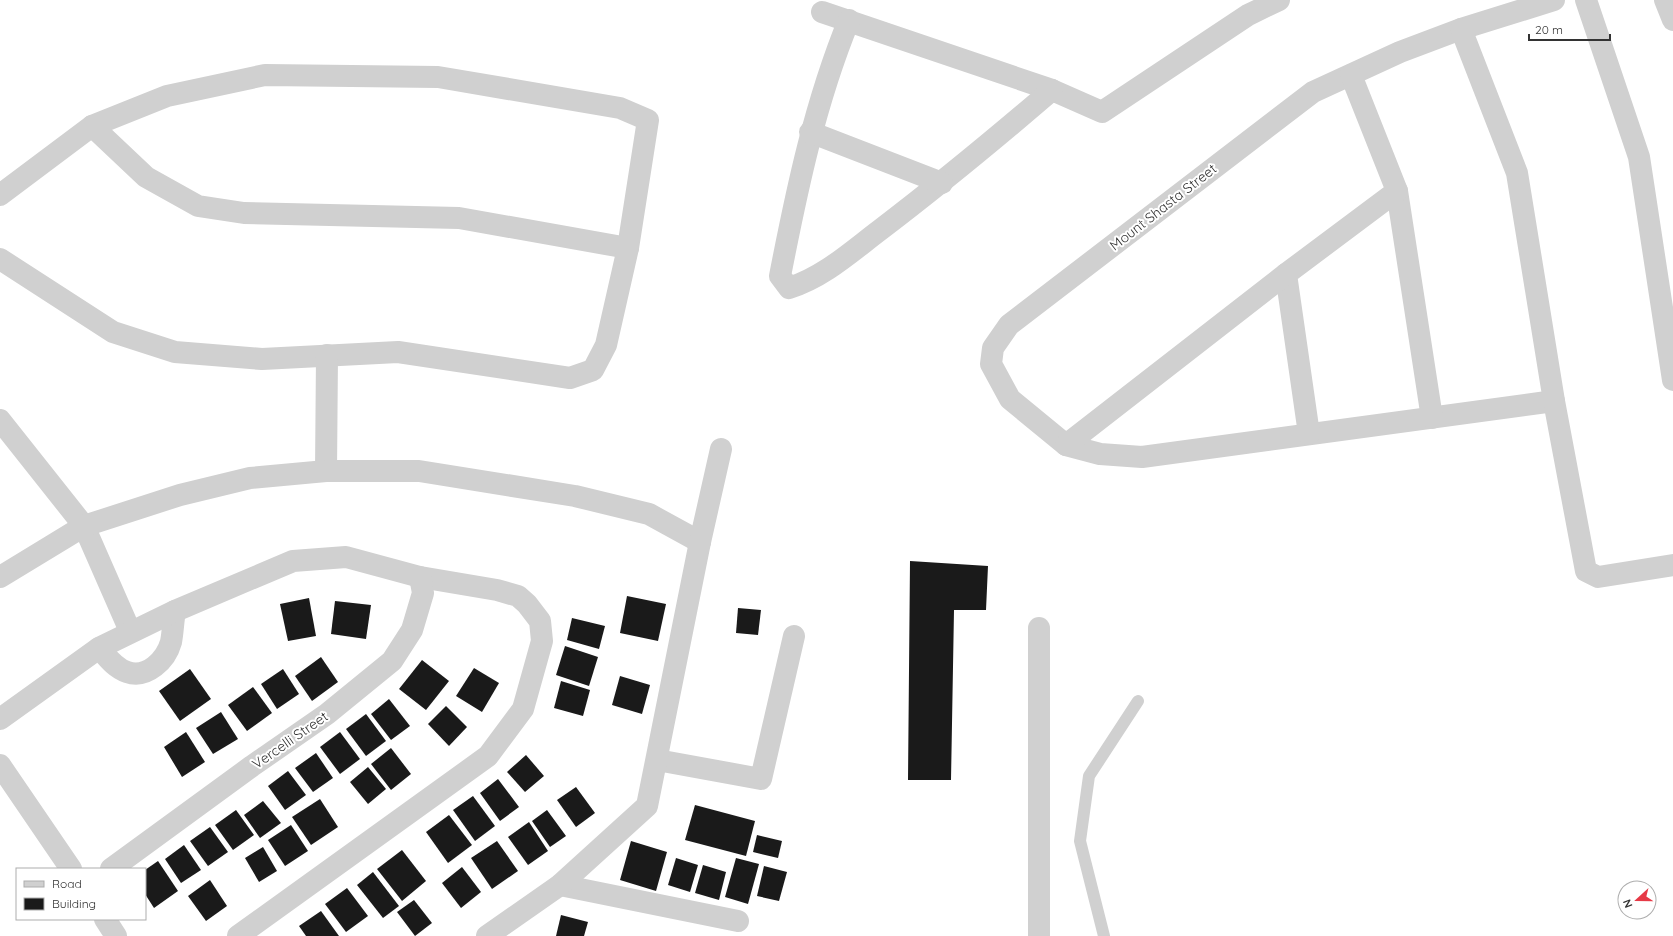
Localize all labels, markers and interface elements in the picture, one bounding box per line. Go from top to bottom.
scale bar [1529,16,1610,42]
text: 20 m [1535,22,1563,37]
street label: Mount Shasta Street [1106,159,1220,254]
street label: Vercelli Street [249,707,332,773]
legend [16,868,146,920]
text: Road [52,876,82,891]
north arrow [1617,880,1657,920]
text: Building [52,896,96,911]
text: N [1620,897,1636,910]

